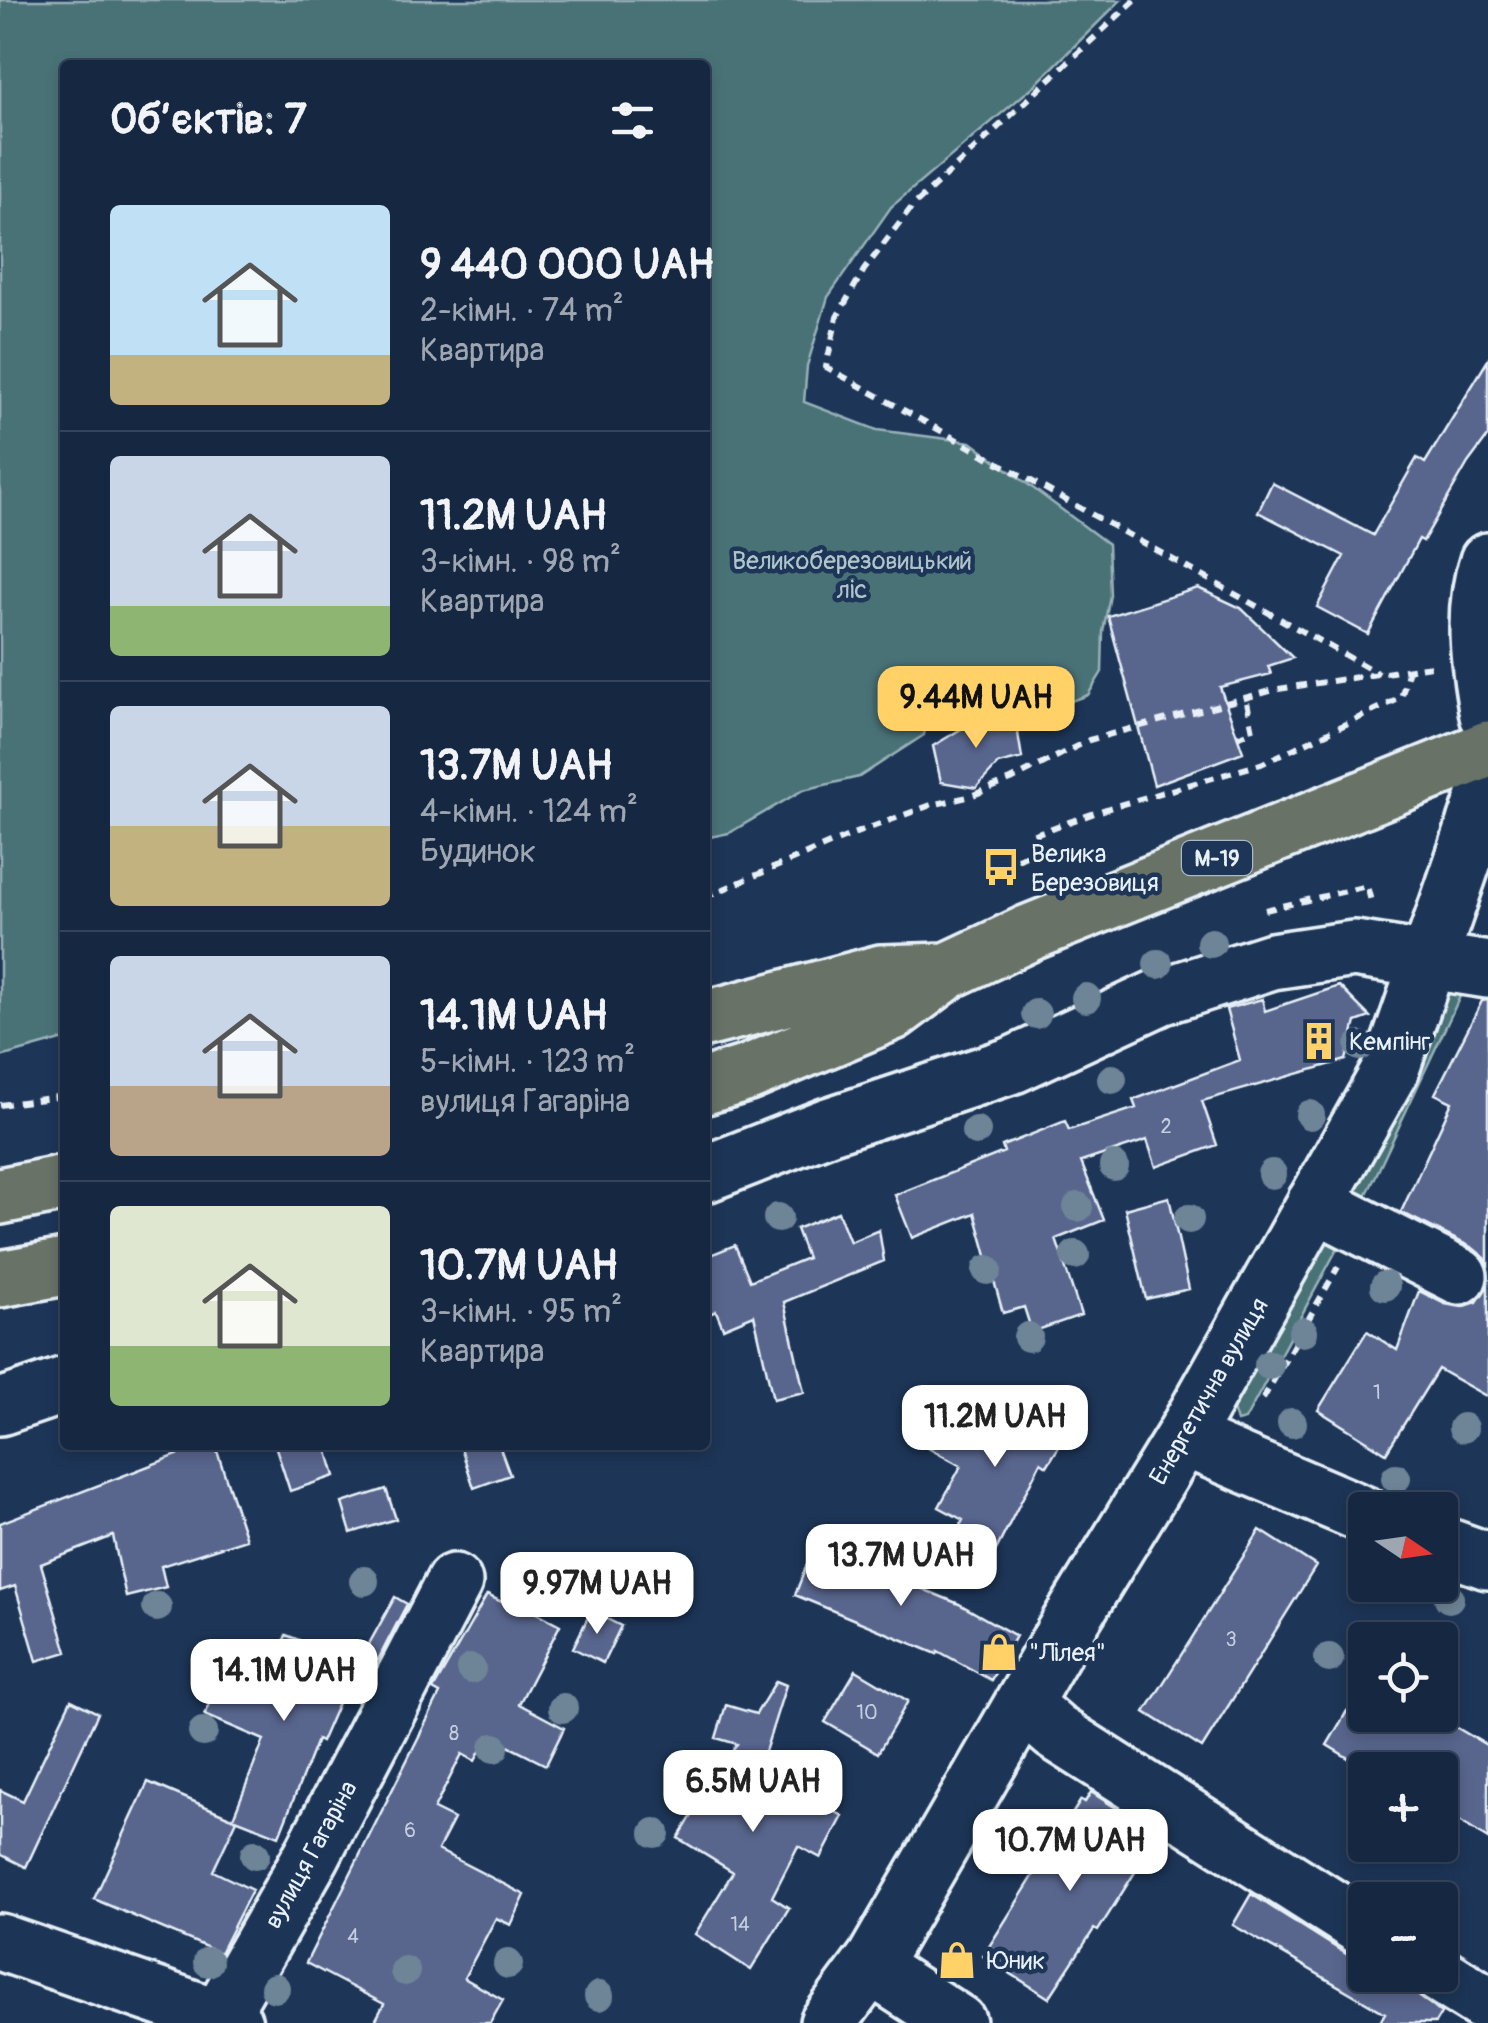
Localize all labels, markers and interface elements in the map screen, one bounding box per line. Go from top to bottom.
icon: filters [605,93,660,148]
text: Об’єктів: 7 [110,94,307,146]
text: 9 440 000 UAH [420,239,714,291]
icon: home [190,245,310,365]
text: 2-кімн. · 74 m² [420,291,624,331]
text: Квартира [420,331,544,371]
text: 11.2M UAH [420,490,607,542]
icon: home [190,496,310,616]
text: 3-кімн. · 98 m² [420,542,621,582]
park label: Великоберезовицький ліс [732,546,972,606]
text: Квартира [420,582,544,622]
pin: 9.44M UAH [862,666,1090,751]
text: 9.44M UAH [900,678,1052,718]
text: 13.7M UAH [420,740,612,792]
icon: home [190,746,310,866]
text: 4-кімн. · 124 m² [420,792,638,832]
text: Будинок [420,832,536,872]
place label: Велика Березовиця [1031,839,1159,899]
road number: М-19 [1182,841,1252,875]
bus stop icon: Велика Березовиця [980,846,1022,888]
text: 14.1M UAH [420,990,607,1042]
icon: home [190,996,310,1116]
building icon: Кемпінг [1298,1020,1340,1062]
place label: Кемпінг [1349,1027,1431,1058]
text: 5-кімн. · 123 m² [420,1042,635,1082]
text: вулиця Гагаріна [420,1082,630,1122]
house number: 2 [1160,1114,1172,1139]
text: 10.7M UAH [420,1240,618,1292]
icon: home [190,1246,310,1366]
text: 3-кімн. · 95 m² [420,1292,622,1332]
street label: Енергетична вулиця [1143,1293,1275,1491]
text: Квартира [420,1332,544,1372]
house number: 1 [1373,1380,1381,1405]
pin: 11.2M UAH [881,1385,1109,1470]
text: 11.2M UAH [924,1397,1066,1437]
north arrow [1348,1492,1458,1602]
map controls [1348,1492,1458,1992]
pin: 13.7M UAH [787,1524,1015,1609]
text: 13.7M UAH [828,1536,974,1576]
pin: 9.97M UAH [483,1552,711,1637]
text: 9.97M UAH [522,1564,672,1604]
button: locate [1348,1622,1458,1732]
house number: 3 [1225,1627,1237,1652]
shop icon: "Лілея" [978,1631,1020,1673]
place label: "Лілея" [1029,1638,1106,1669]
pin: 14.1M UAH [170,1639,398,1724]
text: 14.1M UAH [213,1651,355,1691]
house number: 10 [856,1700,878,1725]
house number: 8 [449,1721,459,1746]
pin: 6.5M UAH [650,1750,856,1835]
button: + [1348,1752,1458,1862]
text: 6.5M UAH [685,1762,821,1802]
street label: вулиця Гагаріна [258,1775,365,1934]
pin: 10.7M UAH [956,1809,1184,1894]
house number: 6 [404,1818,416,1843]
text: 10.7M UAH [995,1821,1145,1861]
button: − [1348,1882,1458,1992]
house number: 14 [730,1912,750,1937]
house number: 4 [347,1924,359,1949]
shop icon: Юник [936,1939,978,1981]
place label: Юник [987,1946,1045,1977]

